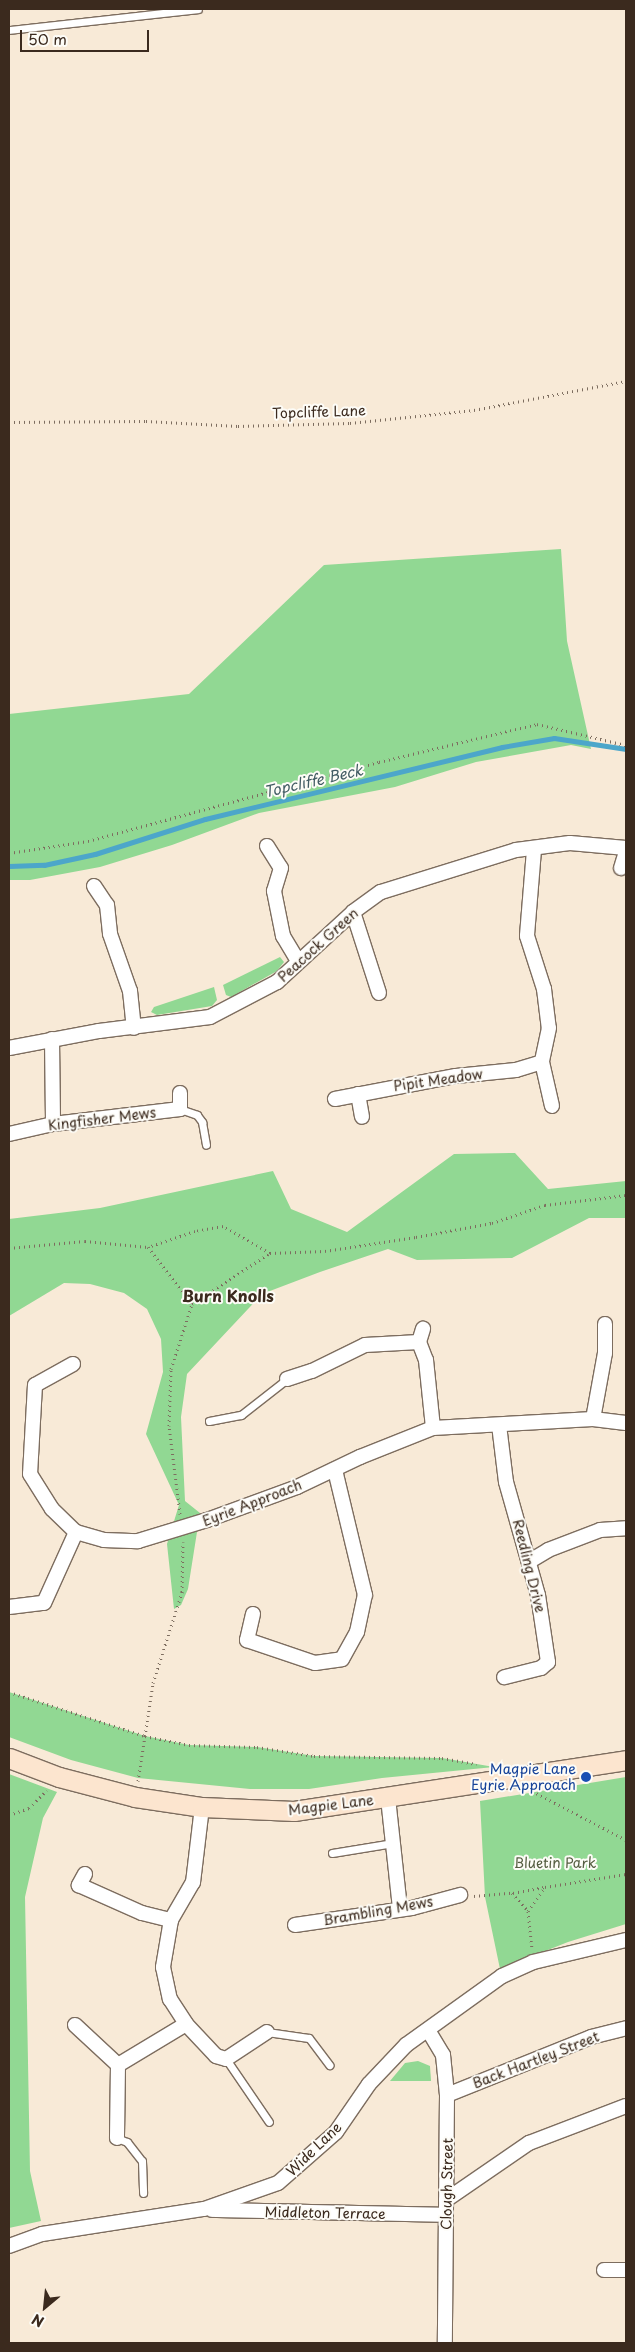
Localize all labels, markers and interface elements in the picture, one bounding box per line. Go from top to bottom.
scale bar [22,20,151,52]
text: 50 m [28,27,67,50]
street label: Topcliffe Lane [271,402,367,422]
water label: Topcliffe Beck [261,760,365,800]
street label: Peacock Green [274,904,362,986]
street label: Pipit Meadow [392,1065,484,1095]
street label: Kingfisher Mews [47,1104,157,1134]
district label: Burn Knolls [182,1285,274,1305]
street label: Eyrie Approach [200,1476,304,1530]
street label: Reedling Drive [509,1517,549,1615]
place label: Magpie Lane Eyrie Approach [471,1761,576,1794]
marker: Magpie Lane Eyrie Approach [580,1771,592,1783]
street label: Magpie Lane [287,1791,375,1819]
park label: Bluetin Park [513,1855,597,1871]
street label: Brambling Mews [322,1893,434,1929]
street label: Back Hartley Street [469,2028,603,2092]
street label: Wide Lane [283,2118,345,2180]
street label: Clough Street [438,2138,456,2230]
street label: Middleton Terrace [264,2204,386,2222]
north arrow [20,2282,70,2332]
text: N [28,2309,48,2333]

